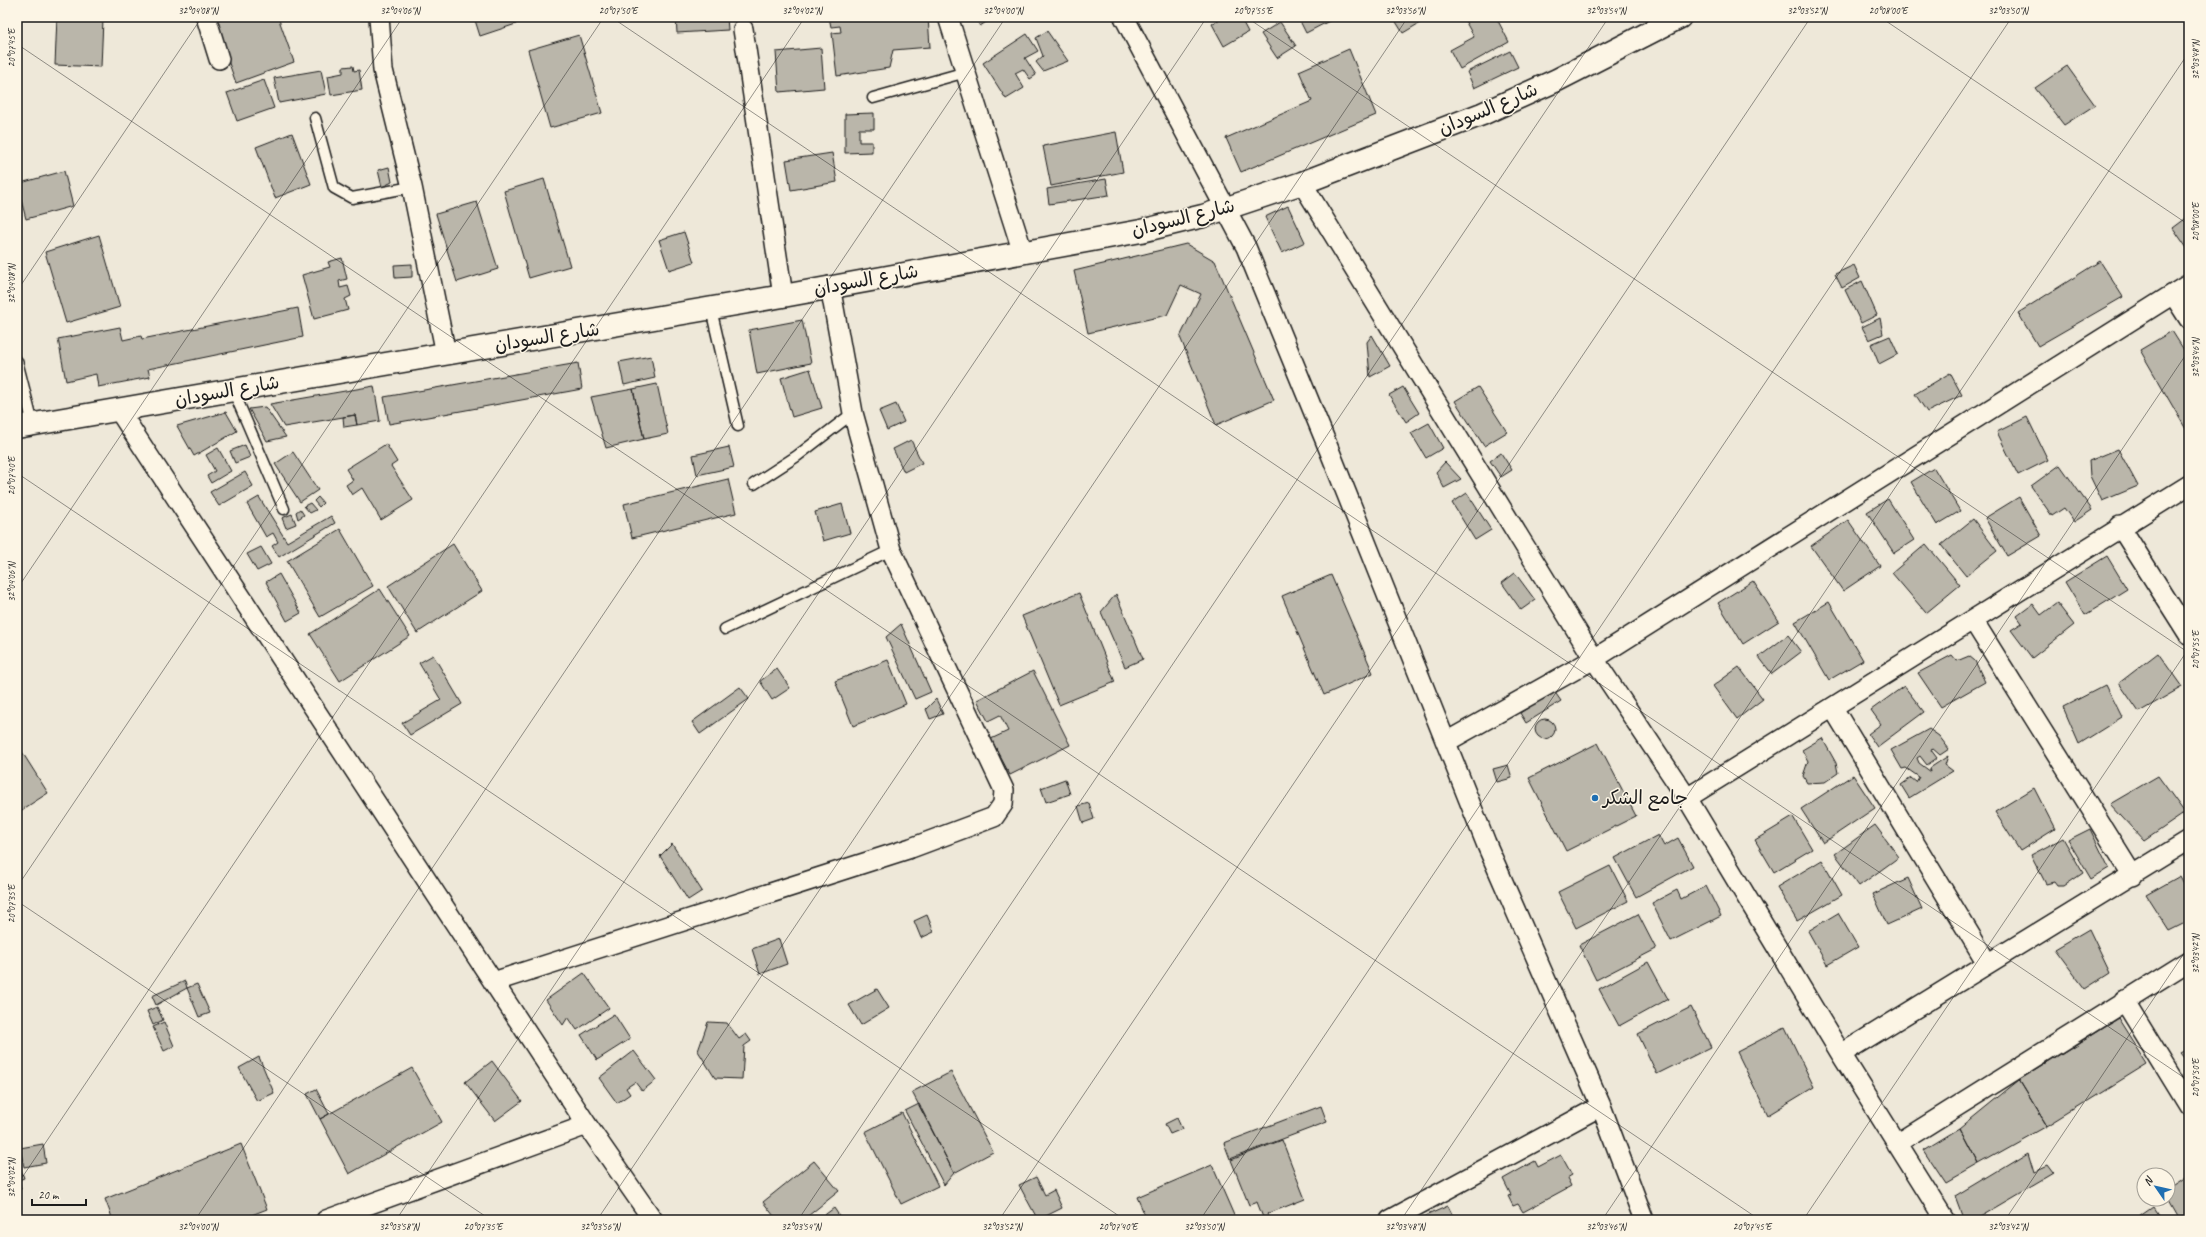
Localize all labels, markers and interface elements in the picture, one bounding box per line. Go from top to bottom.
text: 32°04'08"N [178,4,220,17]
text: 32°04'06"N [380,4,422,17]
text: 20°07'50"E [599,4,639,17]
text: 32°04'02"N [782,4,824,17]
text: 32°04'00"N [983,4,1025,17]
text: 20°07'55"E [1234,4,1274,17]
text: 32°03'56"N [1385,4,1427,17]
text: 32°03'54"N [1586,4,1628,17]
text: 32°03'52"N [1787,4,1829,17]
text: 20°08'00"E [1869,4,1909,17]
text: 32°03'50"N [1988,4,2030,17]
text: 20°07'45"E [5,27,18,67]
text: 32°03'48"N [2189,38,2202,80]
street label: شارع السودان [1435,77,1542,142]
street label: شارع السودان [1129,194,1237,243]
text: 20°08'00"E [2189,201,2202,241]
street label: شارع السودان [812,259,920,302]
text: 32°04'08"N [5,262,18,304]
street label: شارع السودان [493,317,601,358]
text: 32°03'46"N [2189,336,2202,378]
street label: شارع السودان [173,370,281,413]
text: 20°07'40"E [5,455,18,495]
text: 32°04'06"N [5,560,18,602]
text: 20°07'55"E [2189,629,2202,669]
place label: جامع الشكر [1601,786,1688,811]
marker: جامع الشكر [1590,793,1600,803]
text: 20°07'35"E [5,883,18,923]
text: 32°03'42"N [2189,932,2202,974]
text: 20°07'50"E [2189,1057,2202,1097]
text: 32°04'02"N [5,1156,18,1198]
north arrow [2136,1167,2176,1207]
text: N [2140,1173,2157,1188]
scale bar [32,1181,86,1207]
text: 20 m [38,1187,60,1203]
text: 32°04'00"N [178,1220,220,1233]
text: 32°03'58"N [379,1220,421,1233]
text: 20°07'35"E [464,1220,504,1233]
text: 32°03'56"N [580,1220,622,1233]
text: 32°03'54"N [781,1220,823,1233]
text: 32°03'52"N [982,1220,1024,1233]
text: 20°07'40"E [1099,1220,1139,1233]
text: 32°03'50"N [1184,1220,1226,1233]
text: 32°03'48"N [1385,1220,1427,1233]
text: 32°03'46"N [1586,1220,1628,1233]
text: 20°07'45"E [1733,1220,1773,1233]
text: 32°03'42"N [1988,1220,2030,1233]

